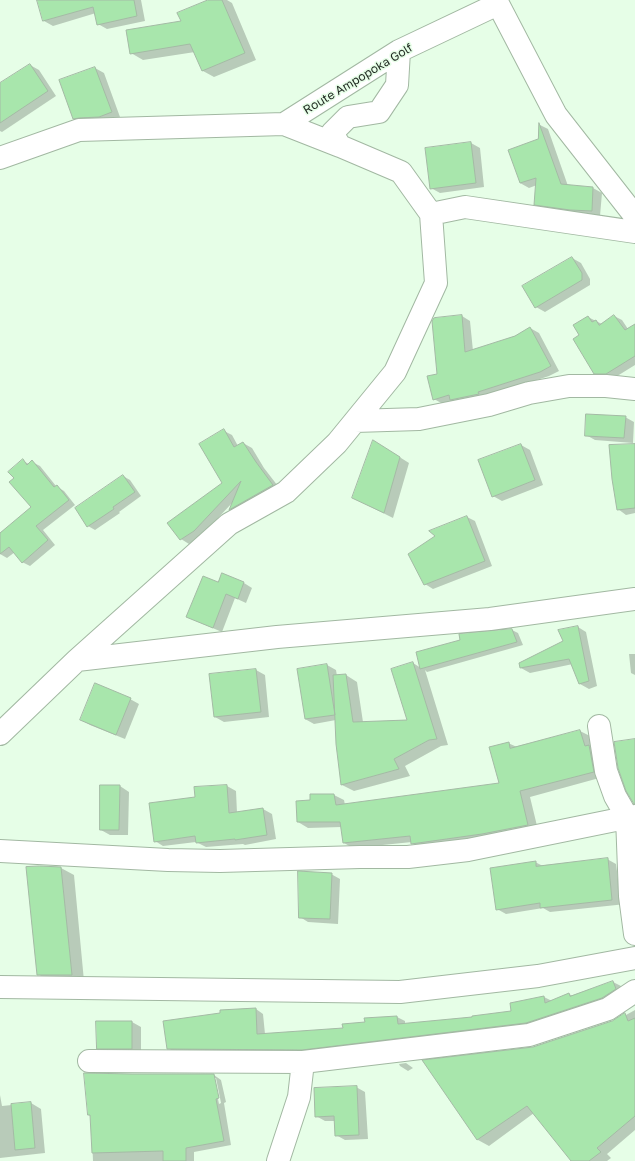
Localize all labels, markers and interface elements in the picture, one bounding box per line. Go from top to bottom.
street label: Route Ampopoka Golf [301,41,415,117]

